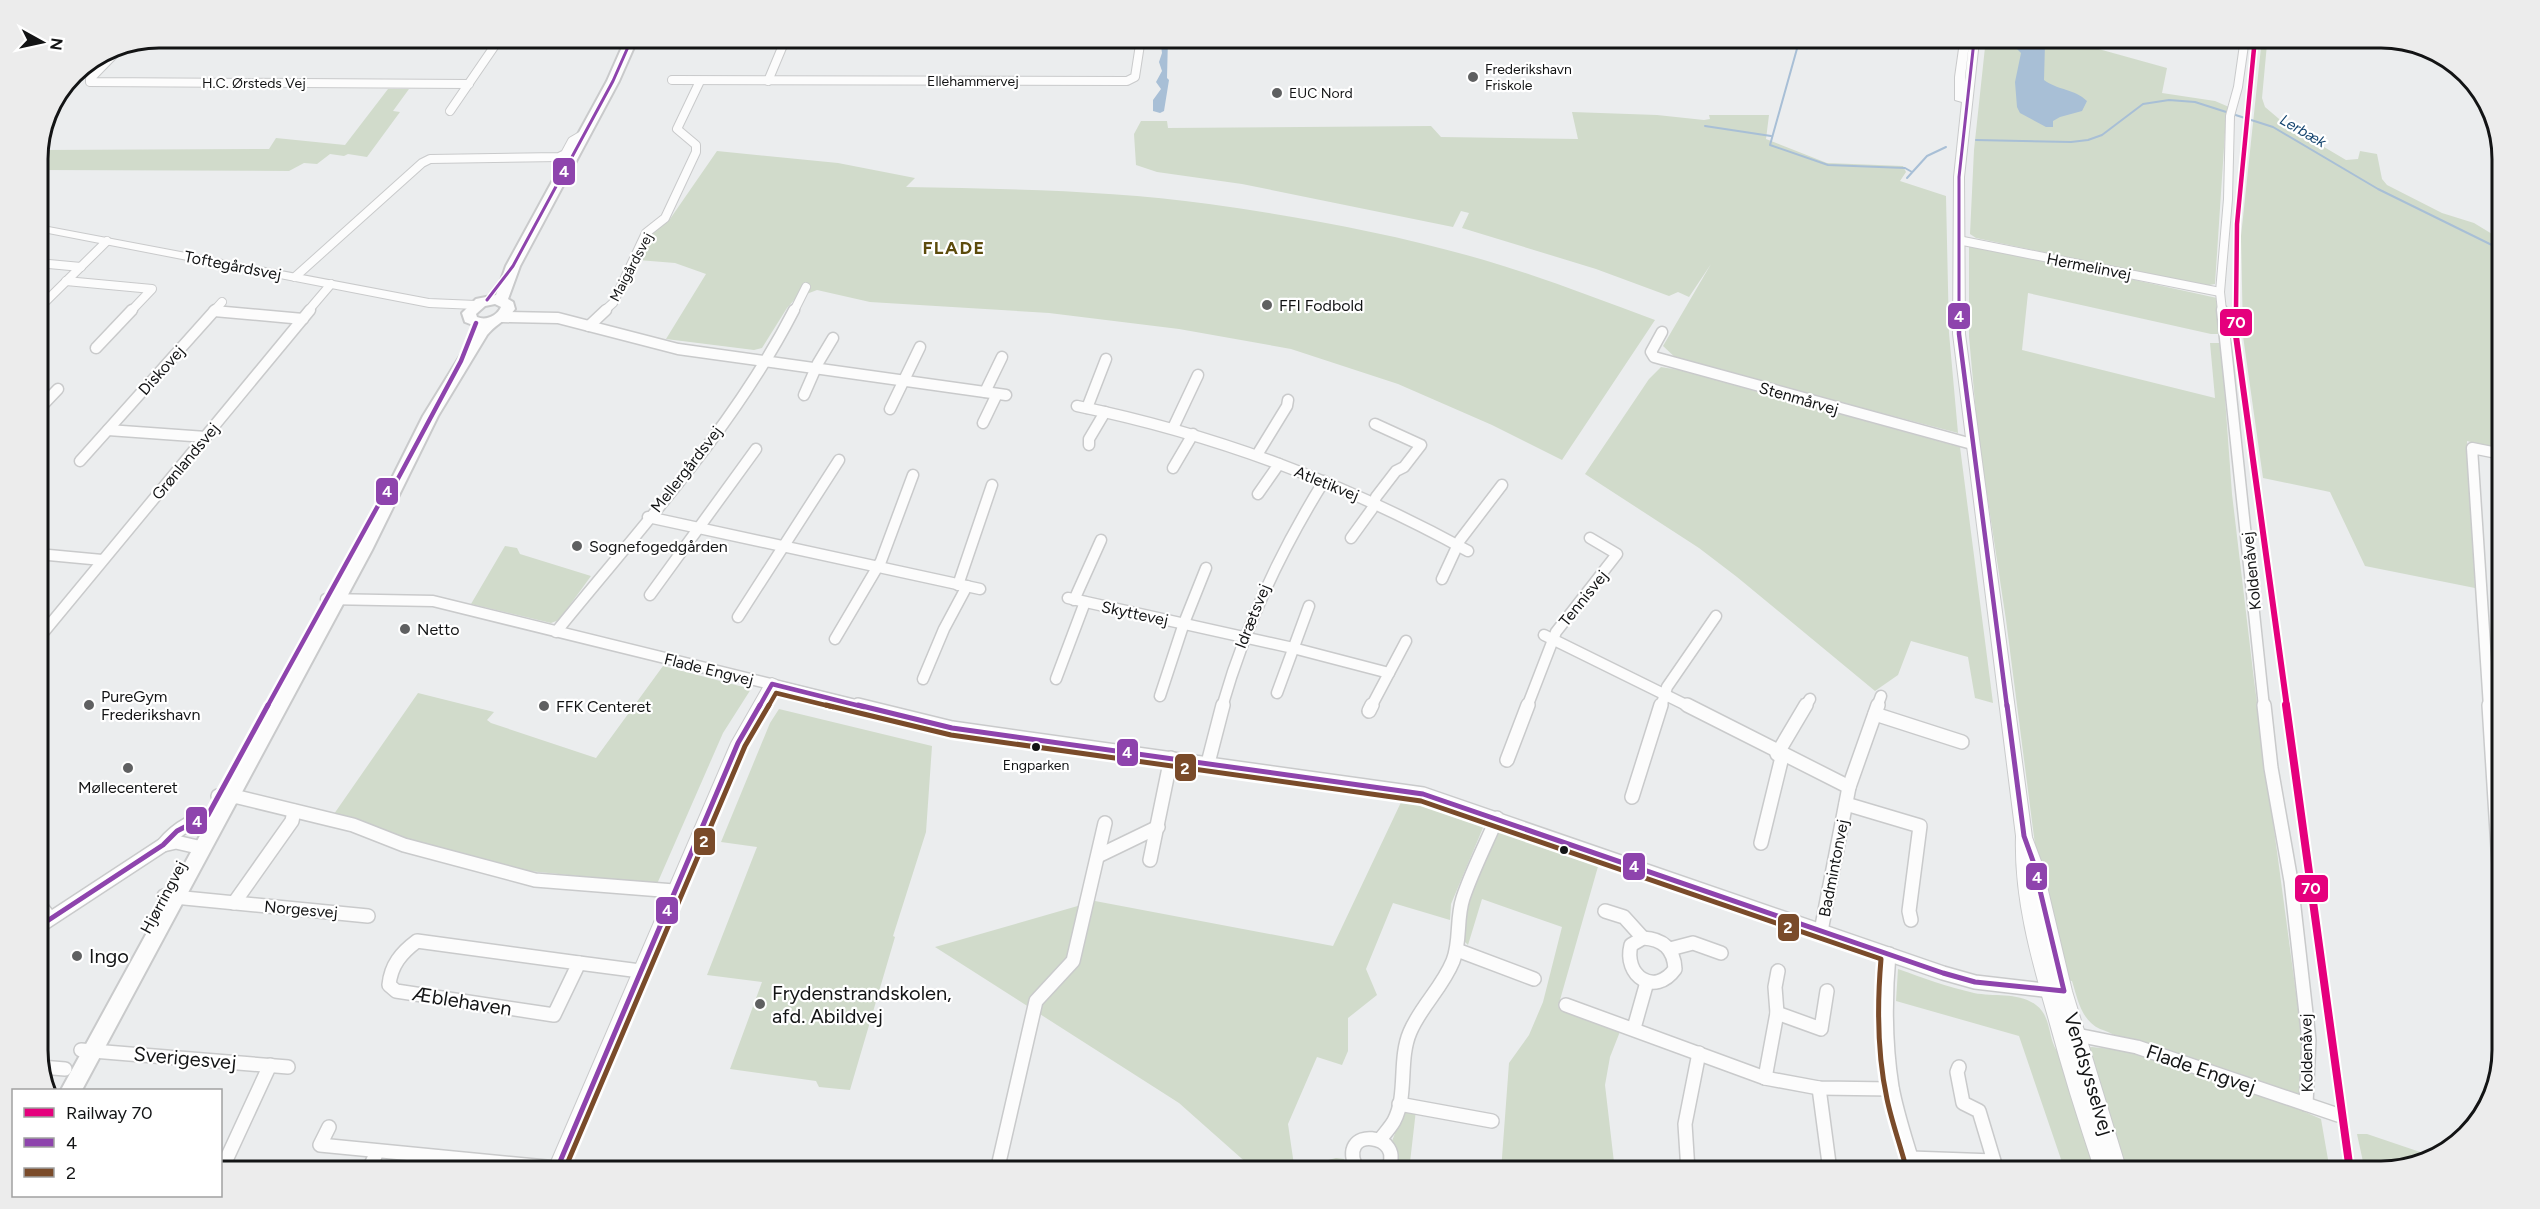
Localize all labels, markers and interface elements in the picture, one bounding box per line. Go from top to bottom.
north arrow [12,12,72,72]
text: N [46,37,67,51]
place label: Frederikshavn Friskole [1485,61,1572,94]
marker: Frederikshavn Friskole [1466,70,1480,84]
street label: Ellehammervej [927,73,1019,90]
street label: H.C. Ørsteds Vej [202,75,306,92]
place label: EUC Nord [1289,85,1353,102]
marker: EUC Nord [1270,86,1284,100]
water label: Lerbæk [2277,111,2330,152]
line badge: 4 [552,157,576,186]
text: 4 [559,162,569,181]
street label: Maigårdsvej [606,230,657,305]
district label: FLADE [922,237,986,259]
street label: Toftegårdsvej [183,247,283,284]
street label: Hermelinvej [2045,249,2133,284]
place label: FFI Fodbold [1279,296,1363,315]
marker: FFI Fodbold [1260,298,1274,312]
line badge: 4 [1947,302,1971,330]
text: 4 [1954,307,1964,326]
line badge: 70 [2219,308,2253,337]
text: 70 [2226,313,2246,332]
street label: Diskovej [134,342,189,399]
street label: Stenmårvej [1757,378,1841,419]
street label: Grønlandsvej [148,419,223,504]
street label: Mellergårdsvej [647,422,726,516]
street label: Atletikvej [1292,462,1362,505]
line badge: 4 [375,477,399,506]
text: 4 [382,482,392,501]
street label: Koldenåvej [2238,531,2265,611]
place label: Sognefogedgården [589,537,728,556]
marker: Sognefogedgården [570,539,584,553]
street label: Tennisvej [1555,566,1612,630]
street label: Idrætsvej [1231,581,1274,651]
street label: Skyttevej [1100,597,1170,630]
place label: Netto [417,620,459,639]
marker: Netto [398,622,412,636]
street label: Flade Engvej [662,649,756,690]
place label: PureGym Frederikshavn [101,687,200,724]
place label: FFK Centeret [556,697,651,716]
marker: PureGym Frederikshavn [82,698,96,712]
marker: FFK Centeret [537,699,551,713]
line badge: 4 [1116,738,1139,767]
marker: Engparken [1030,741,1042,753]
text: 4 [1122,743,1132,762]
line badge: 2 [1174,753,1197,782]
place label: Engparken [1003,757,1069,774]
text: 2 [1180,759,1190,778]
marker: Møllecenteret [121,761,135,775]
place label: Møllecenteret [78,778,178,797]
line badge: 4 [185,806,208,835]
text: 4 [192,812,202,831]
street label: Badmintonvej [1815,818,1852,918]
line badge: 2 [693,827,716,856]
text: 2 [699,832,709,851]
unlabelled marker [1558,844,1570,856]
line badge: 4 [1622,852,1646,881]
text: 4 [1629,857,1639,876]
street label: Hjørringvej [136,858,191,937]
line badge: 4 [2025,862,2048,891]
text: 4 [2032,868,2042,887]
line badge: 70 [2294,874,2329,903]
text: 70 [2301,879,2321,898]
line badge: 4 [655,896,679,925]
street label: Norgesvej [263,897,339,922]
text: 4 [662,901,672,920]
line badge: 2 [1777,913,1800,942]
text: 2 [1783,918,1793,937]
place label: Ingo [89,944,129,968]
marker: Ingo [70,949,84,963]
street label: Æblehaven [410,981,514,1021]
place label: Frydenstrandskolen, afd. Abildvej [772,981,952,1028]
marker: Frydenstrandskolen, afd. Abildvej [753,997,767,1011]
street label: Vendsysselvej [2059,1010,2119,1138]
street label: Koldenåvej [2296,1013,2317,1092]
street label: Flade Engvej [2143,1039,2259,1099]
street label: Sverigesvej [133,1042,237,1074]
legend [12,1089,222,1197]
text: Railway 70 [66,1102,153,1124]
text: 4 [66,1132,77,1154]
text: 2 [66,1162,76,1184]

